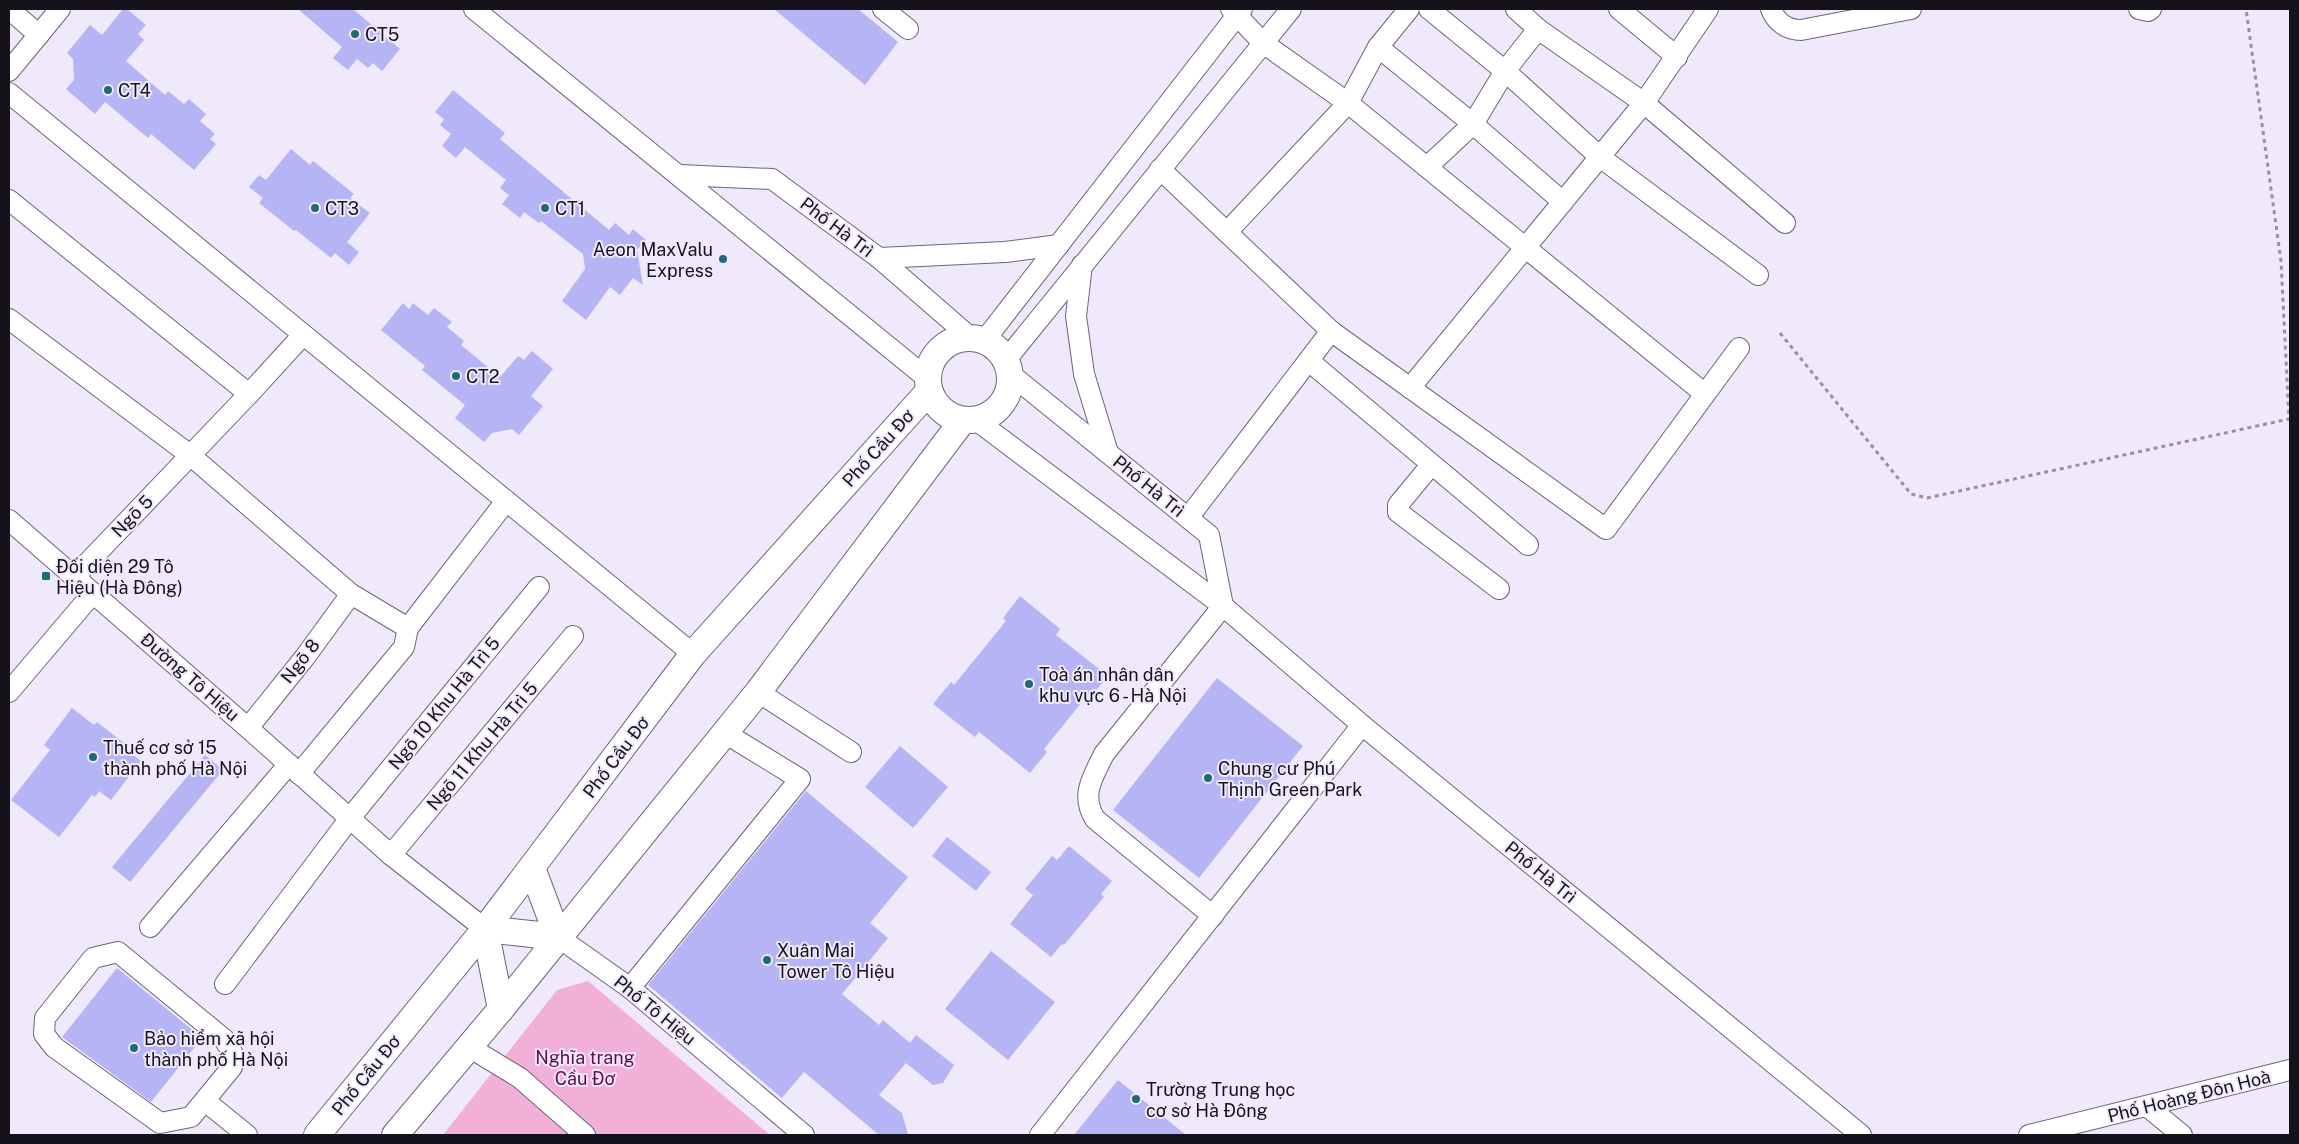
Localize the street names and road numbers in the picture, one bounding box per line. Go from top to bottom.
street label: Phố Hà Trì [796,193,878,261]
street label: Phố Cầu Đơ [838,405,918,491]
street label: Phố Hà Trì [1109,451,1189,521]
street label: Ngõ 5 [107,491,157,541]
street label: Đường Tô Hiệu [136,629,244,725]
street label: Ngõ 10 Khu Hà Trì 5 [384,632,504,774]
street label: Ngõ 8 [276,635,324,687]
street label: Ngõ 11 Khu Hà Trì 5 [422,678,542,814]
street label: Phố Cầu Đơ [578,712,654,802]
street label: Phố Hà Trì [1501,837,1581,907]
street label: Phố Tô Hiệu [610,971,700,1049]
street label: Phố Cầu Đơ [327,1031,405,1119]
street label: Phố Hoàng Đôn Hoà [2105,1066,2273,1126]

